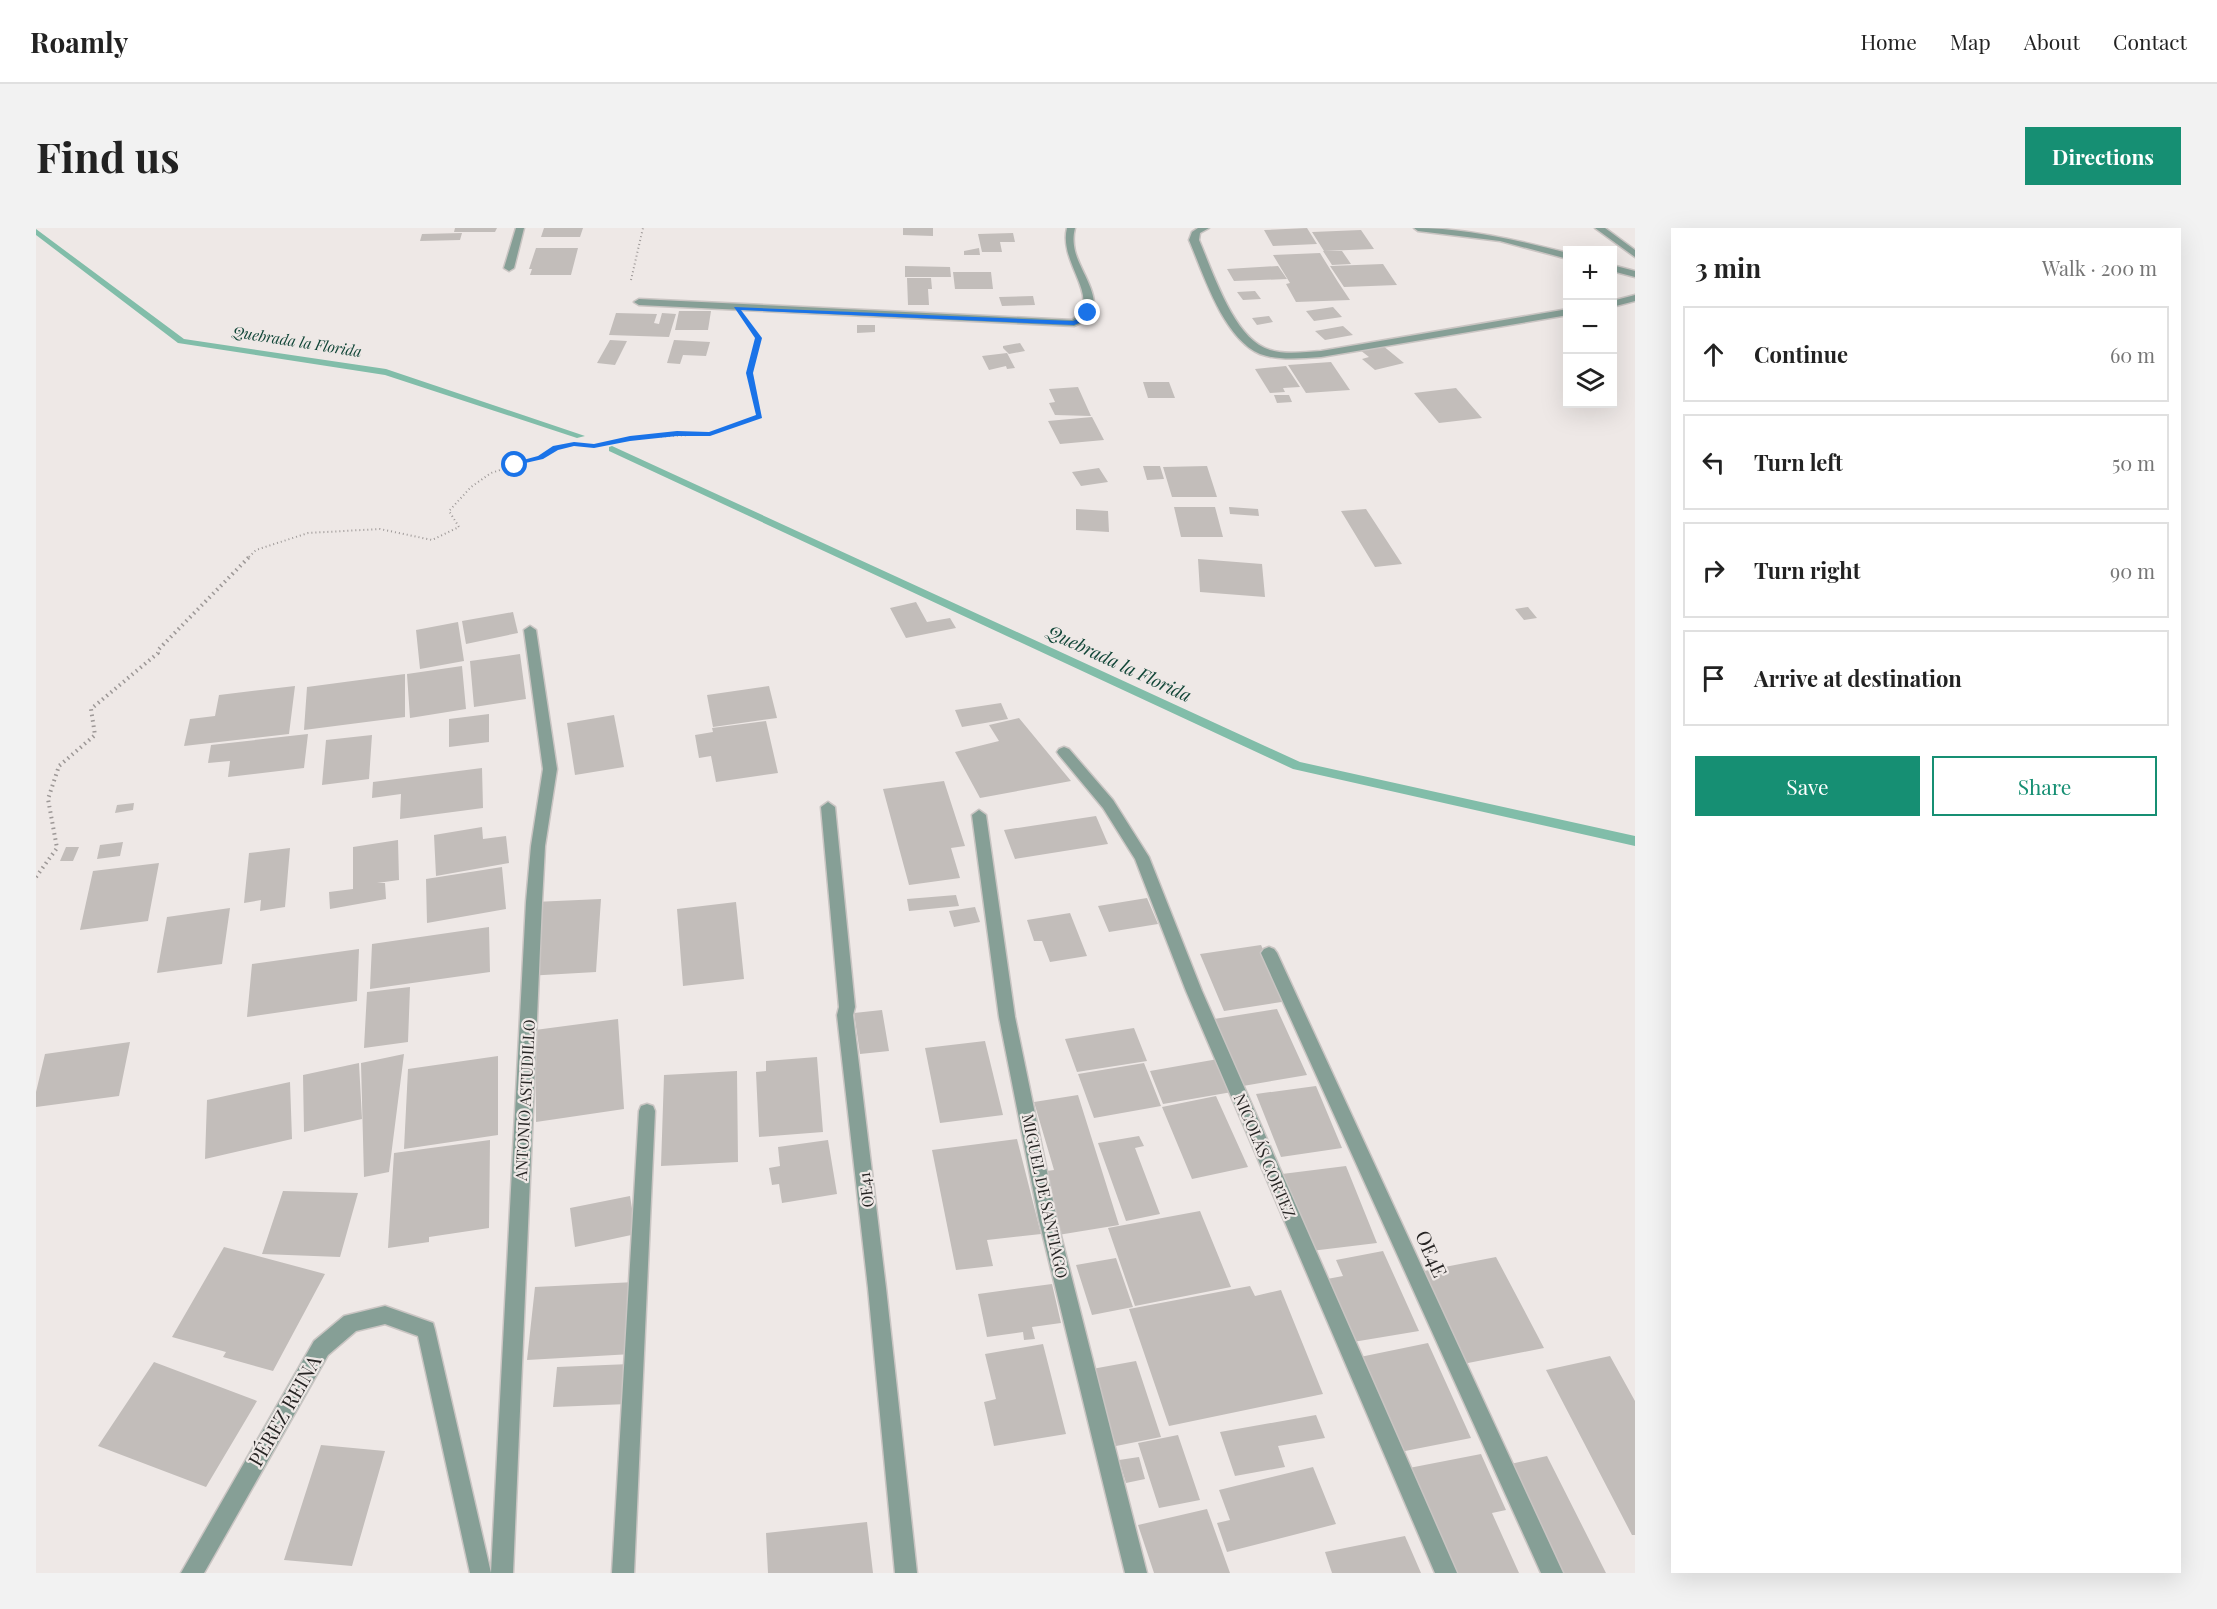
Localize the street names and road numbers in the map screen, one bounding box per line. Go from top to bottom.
street label: ANTONIO ASTUDILLO [510,1019,539,1182]
street label: NICOLÁS CORTEZ [1230,1090,1301,1221]
street label: MIGUEL DE SANTIAGO [1018,1112,1073,1280]
street label: OE41 [853,1171,878,1209]
street label: OE4E [1410,1226,1455,1281]
street label: PÉREZ REINA [241,1349,327,1471]

